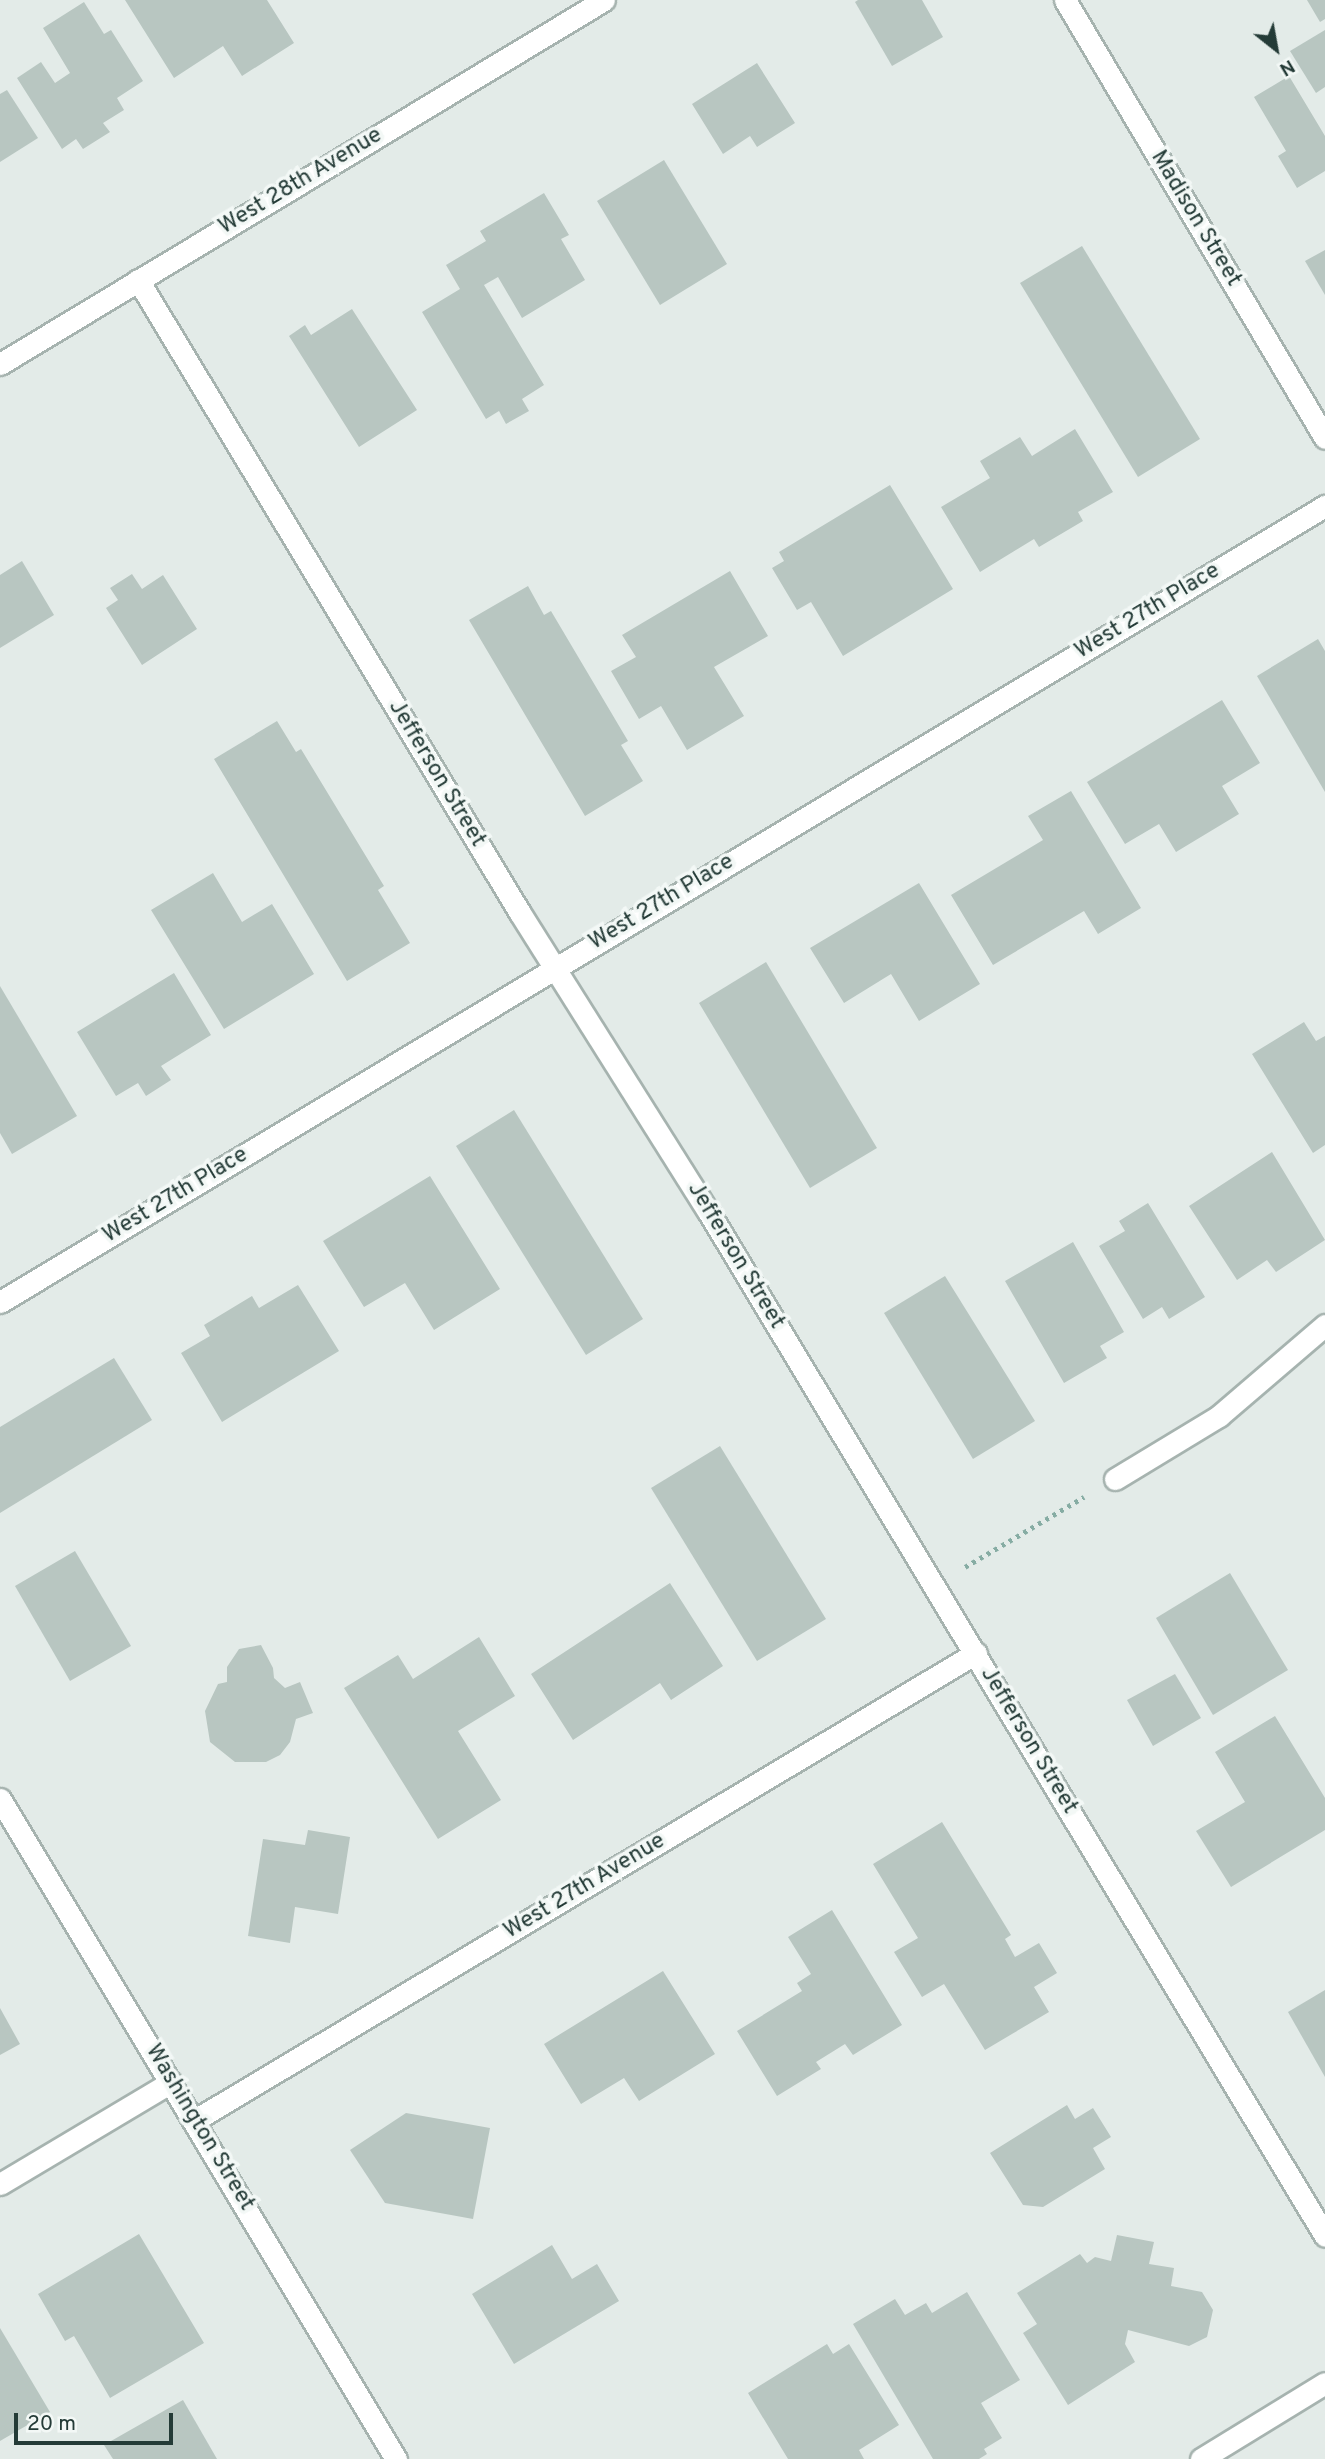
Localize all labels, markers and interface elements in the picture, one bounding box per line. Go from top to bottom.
north arrow [1241,14,1311,84]
text: N [1275,53,1299,81]
street label: West 28th Avenue [214,122,388,242]
street label: Madison Street [1144,146,1246,292]
street label: West 27th Place [1070,558,1226,666]
street label: Jefferson Street [381,695,491,853]
street label: West 27th Place [584,849,740,957]
street label: West 27th Place [98,1142,254,1250]
street label: Jefferson Street [680,1177,790,1335]
street label: Jefferson Street [973,1662,1083,1820]
street label: West 27th Avenue [499,1828,671,1946]
street label: Washington Street [138,2040,260,2216]
scale bar [18,2400,177,2444]
text: 20 m [27,2411,76,2438]

